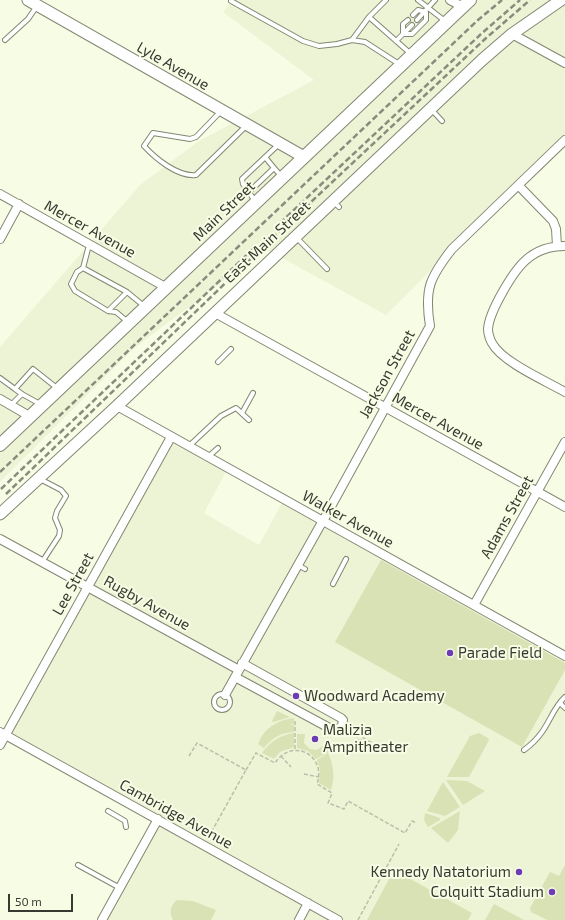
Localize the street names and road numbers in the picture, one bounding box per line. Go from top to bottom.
street label: Lyle Avenue [134,38,212,94]
street label: Main Street [189,177,259,245]
street label: Mercer Avenue [41,196,139,262]
street label: East Main Street [220,197,314,287]
street label: Jackson Street [355,327,419,421]
street label: Mercer Avenue [389,388,487,454]
street label: Adams Street [477,472,537,562]
street label: Walker Avenue [299,486,397,552]
street label: Lee Street [48,550,98,618]
street label: Rugby Avenue [101,572,193,634]
street label: Cambridge Avenue [116,775,236,853]

